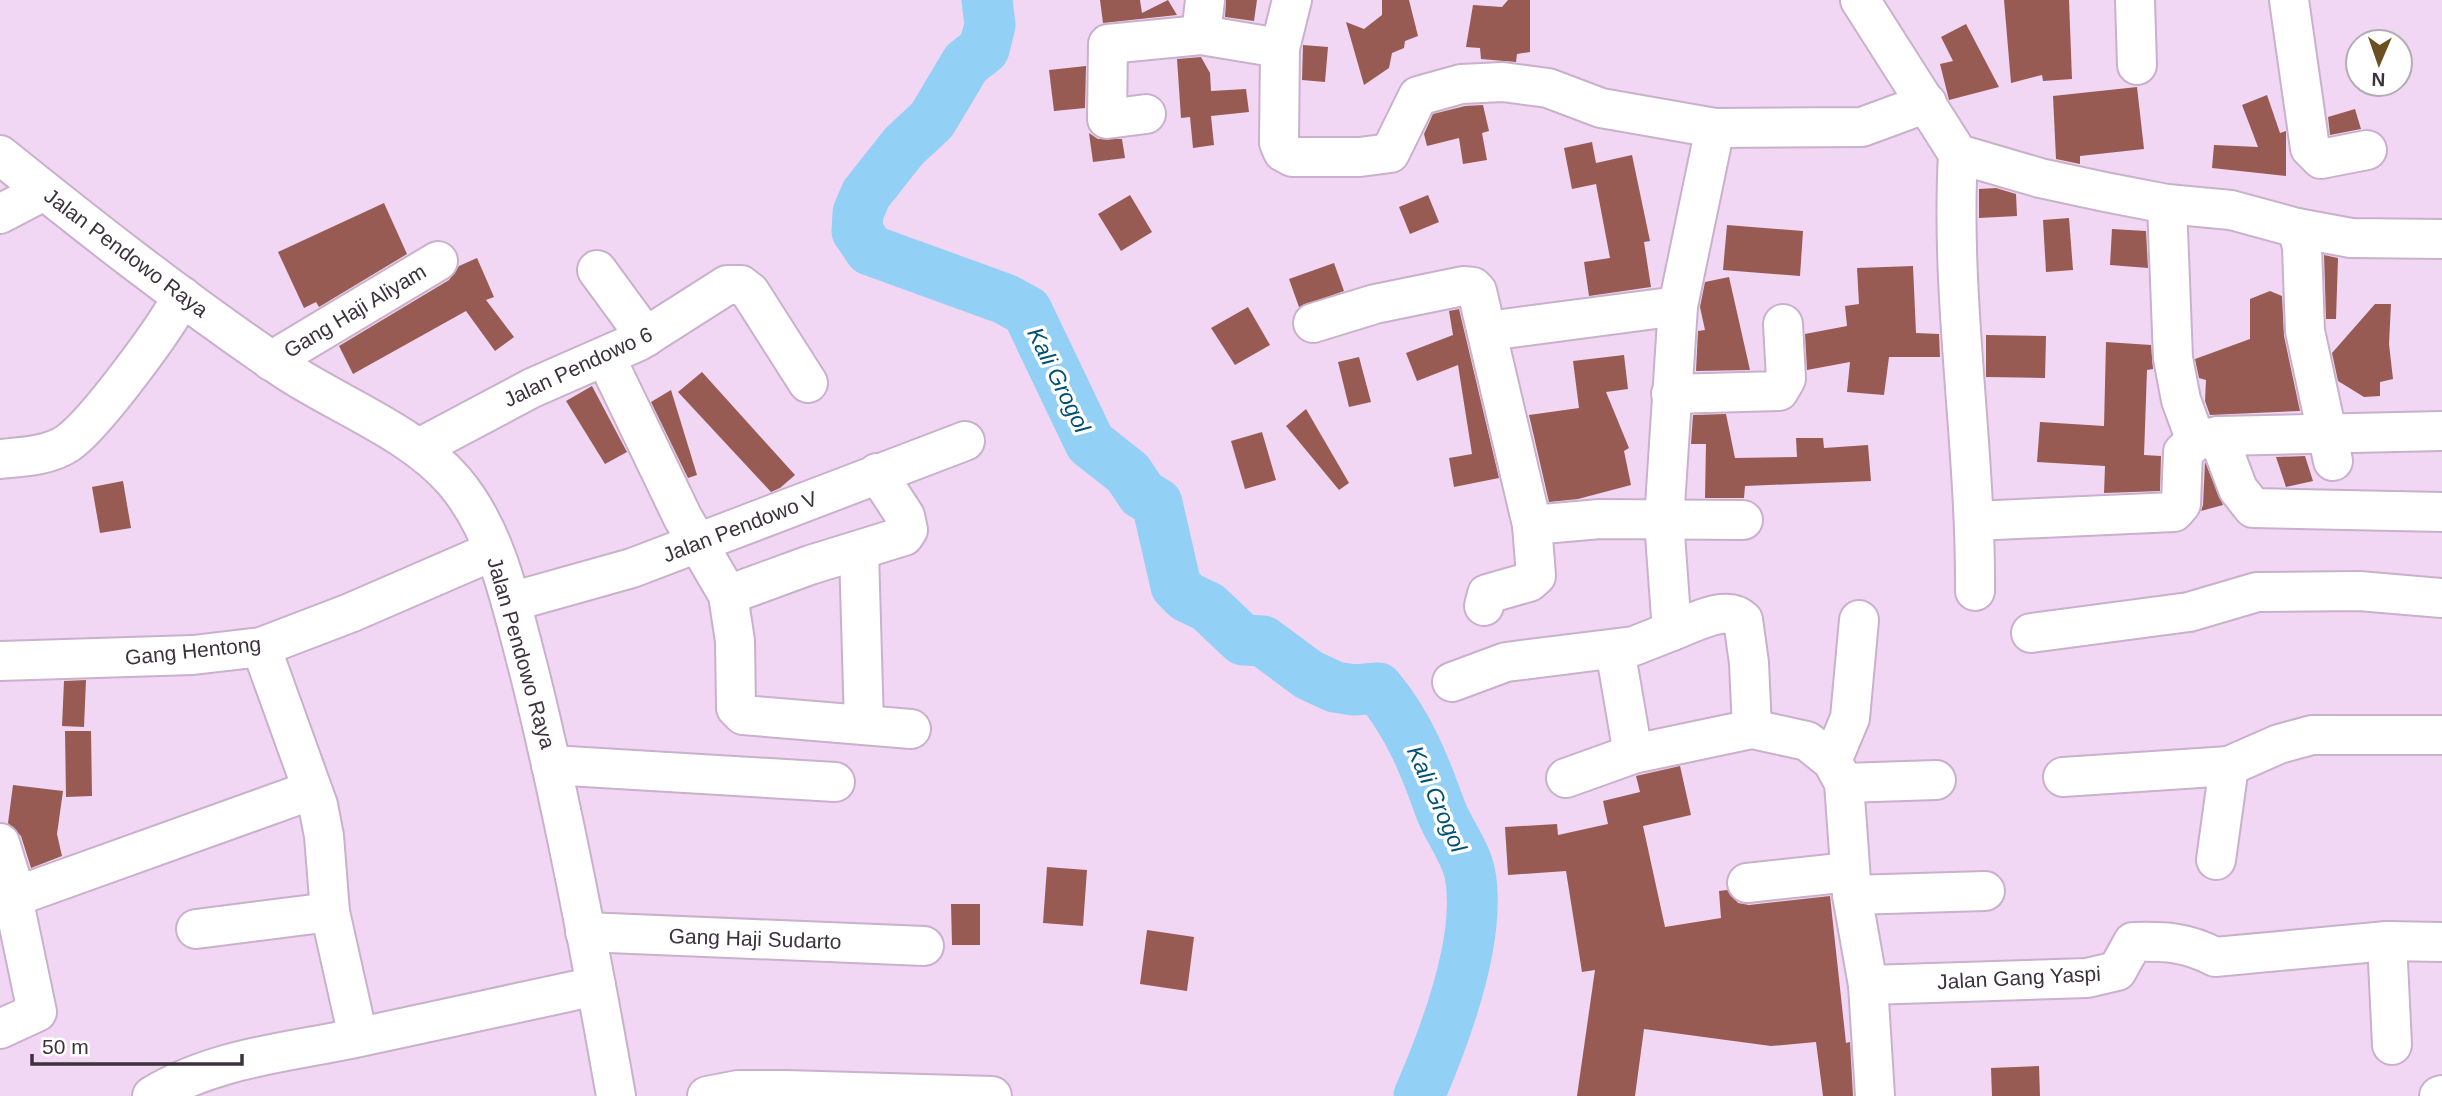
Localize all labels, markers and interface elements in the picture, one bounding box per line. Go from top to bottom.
north arrow [2344,28,2414,98]
text: N [2371,69,2386,90]
street label: Jalan Pendowo Raya [40,184,213,322]
street label: Gang Haji Aliyam [280,259,430,362]
street label: Jalan Pendowo 6 [500,322,656,411]
water label: Kali Grogol [1022,323,1096,438]
street label: Jalan Pendowo V [659,487,820,567]
street label: Jalan Pendowo Raya [483,554,560,752]
street label: Gang Hentong [124,632,262,669]
water label: Kali Grogol [1402,742,1472,857]
street label: Gang Haji Sudarto [668,924,842,953]
street label: Jalan Gang Yaspi [1937,962,2101,993]
scale bar [32,1023,242,1066]
text: 50 m [42,1035,89,1058]

